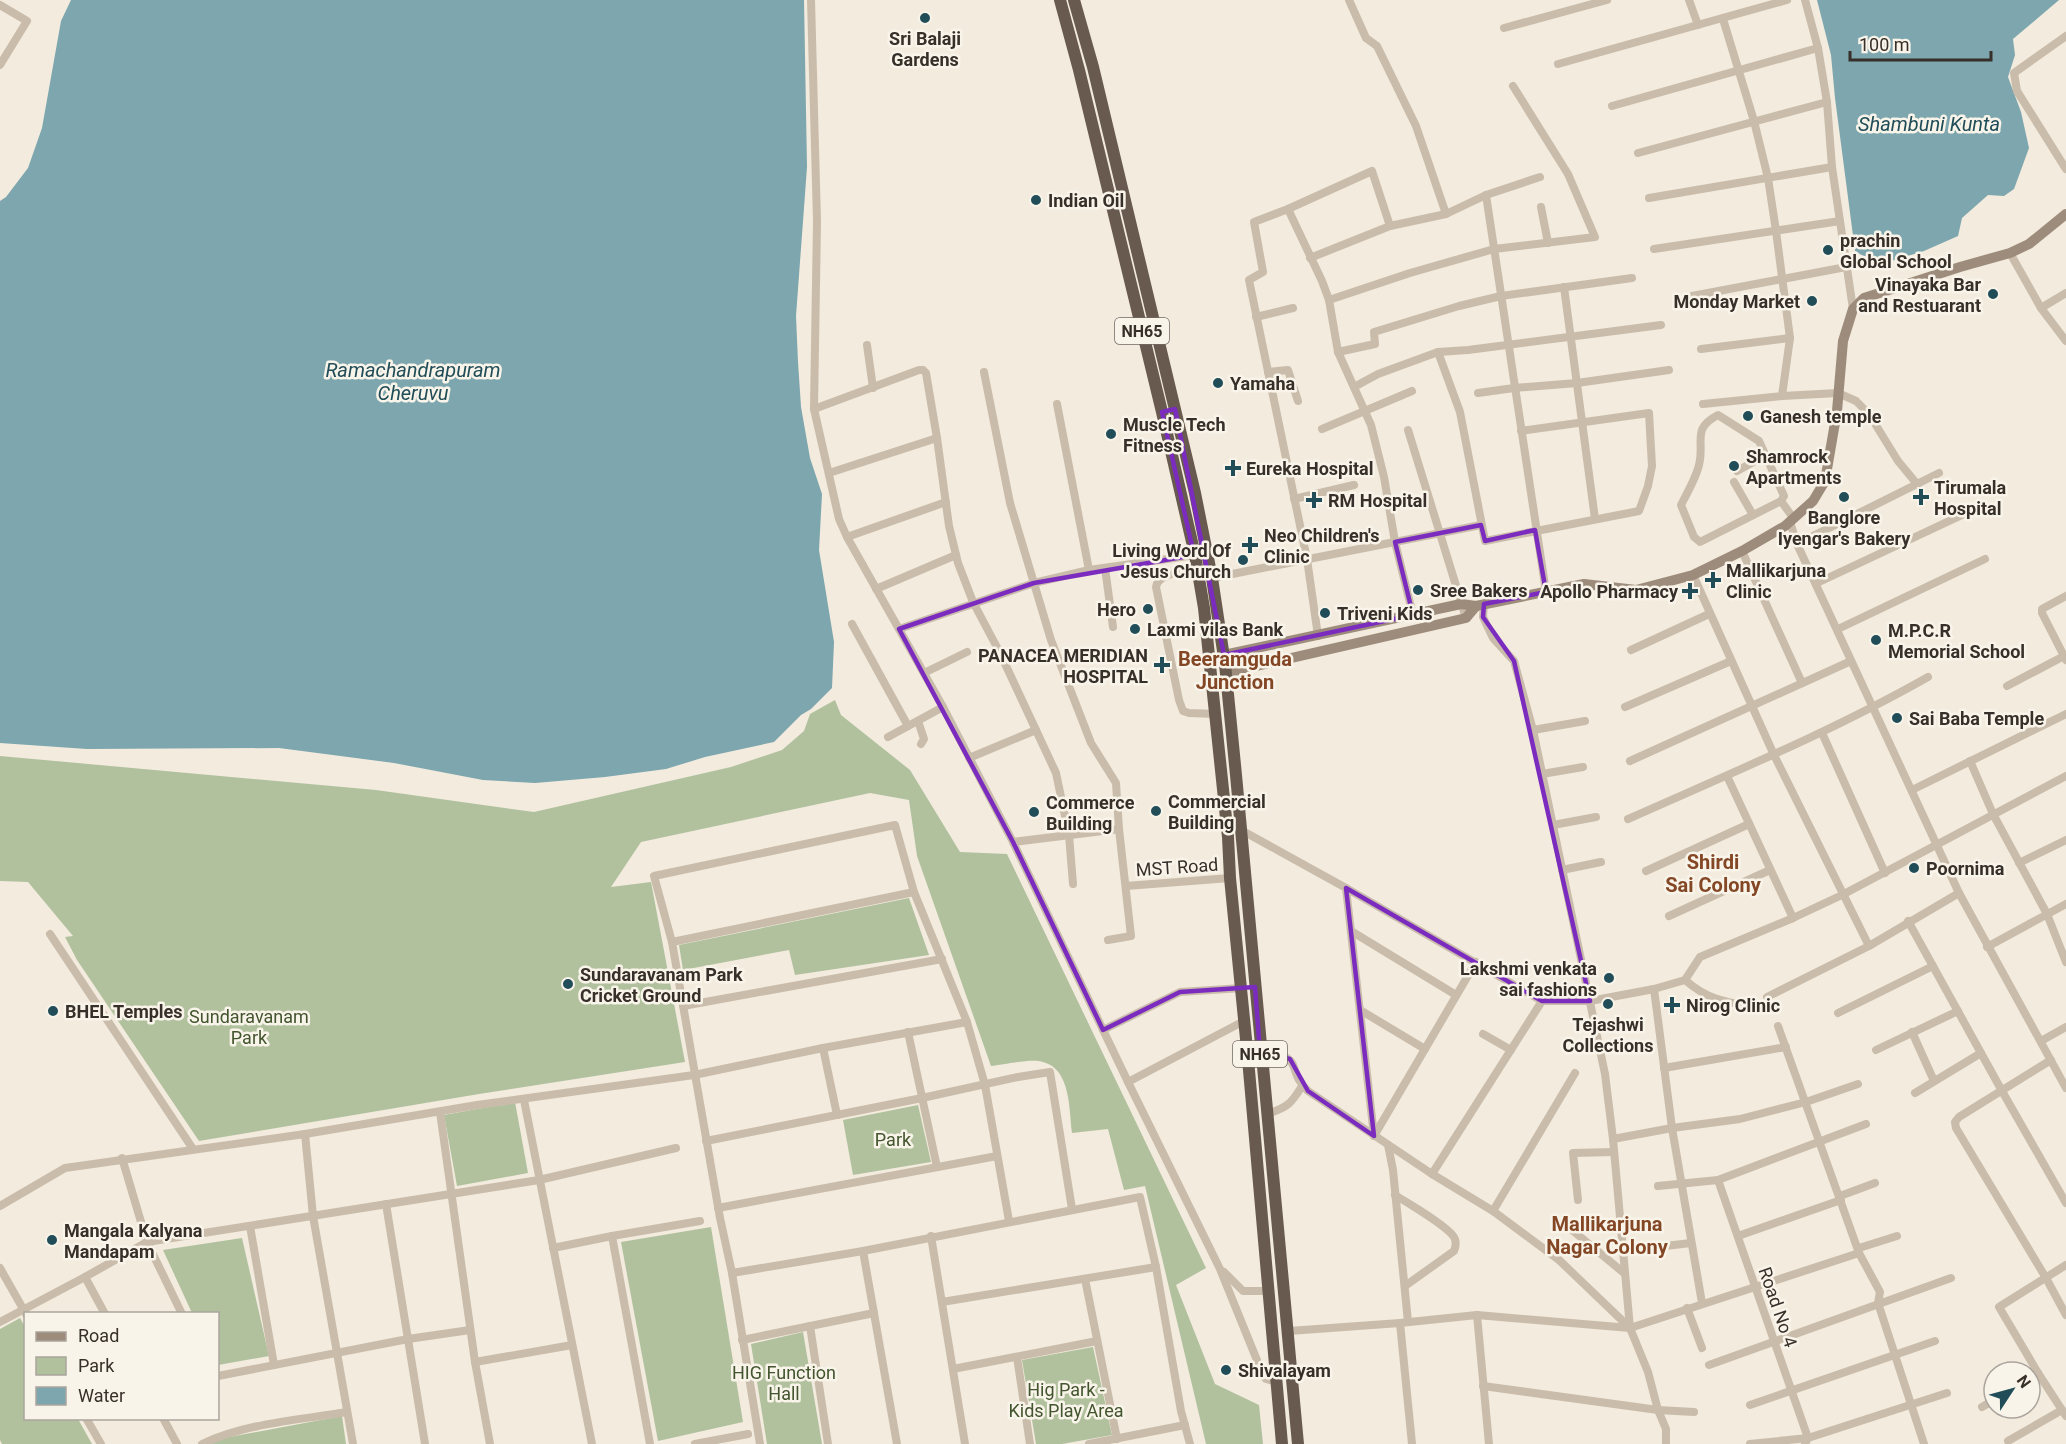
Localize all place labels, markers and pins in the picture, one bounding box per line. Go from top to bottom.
marker: Sri Balaji Gardens [918,11,932,25]
place label: Sri Balaji Gardens [889,28,961,70]
place label: Indian Oil [1048,190,1124,211]
marker: Indian Oil [1029,193,1043,207]
place label: prachin Global School [1840,230,1952,272]
marker: prachin Global School [1821,243,1835,257]
place label: Vinayaka Bar and Restuarant [1858,274,1981,316]
marker: Vinayaka Bar and Restuarant [1986,287,2000,301]
place label: Monday Market [1674,291,1800,312]
marker: Monday Market [1805,294,1819,308]
place label: Yamaha [1230,373,1296,394]
marker: Yamaha [1211,376,1225,390]
place label: Ganesh temple [1760,406,1882,427]
marker: Ganesh temple [1741,409,1755,423]
place label: Muscle Tech Fitness [1123,414,1225,456]
marker: Muscle Tech Fitness [1104,427,1118,441]
place label: Shamrock Apartments [1746,446,1841,488]
place label: Eureka Hospital [1246,458,1373,479]
marker: Eureka Hospital [1224,459,1242,477]
marker: Shamrock Apartments [1727,459,1741,473]
place label: Tirumala Hospital [1934,477,2007,519]
marker: Tirumala Hospital [1912,488,1930,506]
place label: RM Hospital [1328,490,1427,511]
marker: Banglore Iyengar's Bakery [1837,490,1851,504]
marker: RM Hospital [1305,491,1323,509]
place label: Banglore Iyengar's Bakery [1778,507,1911,549]
place label: Neo Children's Clinic [1264,525,1379,567]
marker: Neo Children's Clinic [1241,536,1259,554]
place label: Living Word Of Jesus Church [1112,540,1232,582]
marker: Living Word Of Jesus Church [1236,553,1250,567]
place label: Mallikarjuna Clinic [1726,560,1826,602]
marker: Mallikarjuna Clinic [1704,571,1722,589]
place label: Sree Bakers [1430,580,1528,601]
place label: Apollo Pharmacy [1540,581,1679,602]
marker: Sree Bakers [1411,583,1425,597]
marker: Apollo Pharmacy [1683,584,1697,598]
place label: Hero [1097,599,1136,620]
marker: Hero [1141,602,1155,616]
place label: Triveni Kids [1337,603,1433,624]
marker: Triveni Kids [1318,606,1332,620]
place label: Laxmi vilas Bank [1147,619,1284,640]
place label: M.P.C.R Memorial School [1888,620,2025,662]
marker: Laxmi vilas Bank [1128,622,1142,636]
marker: M.P.C.R Memorial School [1869,633,1883,647]
place label: PANACEA MERIDIAN HOSPITAL [978,645,1148,687]
marker: PANACEA MERIDIAN HOSPITAL [1153,656,1171,674]
place label: Sai Baba Temple [1909,708,2044,729]
marker: Sai Baba Temple [1890,711,1904,725]
place label: Commercial Building [1168,791,1266,833]
place label: Commerce Building [1046,792,1135,834]
marker: Commercial Building [1149,804,1163,818]
marker: Commerce Building [1027,805,1041,819]
place label: Poornima [1926,858,2005,879]
marker: Poornima [1907,861,1921,875]
place label: Lakshmi venkata sai fashions [1460,958,1597,1000]
place label: Sundaravanam Park Cricket Ground [580,964,743,1006]
marker: Lakshmi venkata sai fashions [1602,971,1616,985]
marker: Sundaravanam Park Cricket Ground [561,977,575,991]
place label: Nirog Clinic [1686,995,1780,1016]
marker: Nirog Clinic [1663,996,1681,1014]
marker: Tejashwi Collections [1601,997,1615,1011]
place label: BHEL Temples [65,1001,183,1022]
marker: BHEL Temples [46,1004,60,1018]
place label: Tejashwi Collections [1563,1014,1653,1056]
place label: Mangala Kalyana Mandapam [64,1220,203,1262]
marker: Mangala Kalyana Mandapam [45,1233,59,1247]
place label: Shivalayam [1238,1360,1331,1381]
marker: Shivalayam [1219,1363,1233,1377]

